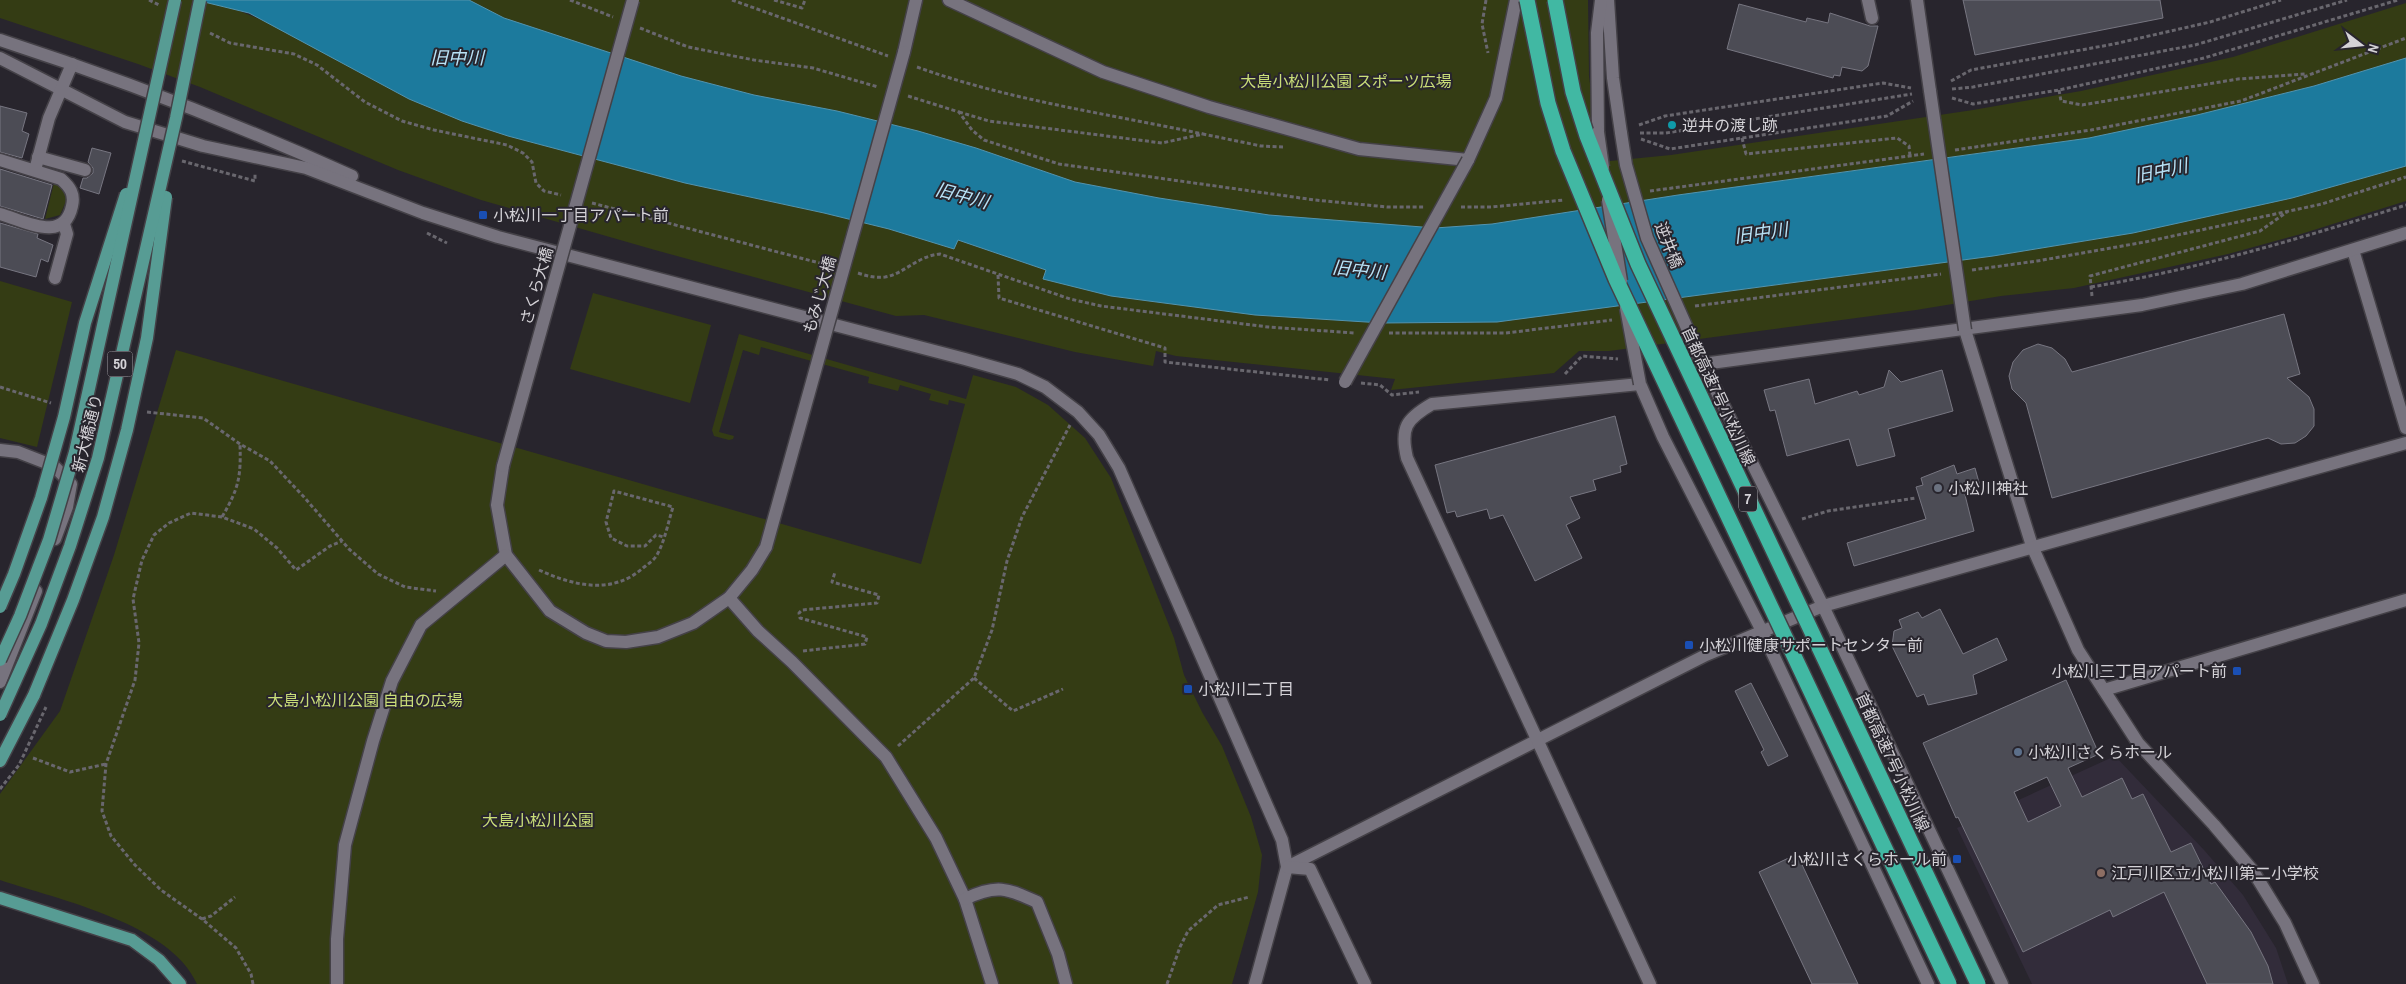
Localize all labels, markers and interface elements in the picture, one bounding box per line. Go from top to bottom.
north arrow [2336,20,2386,70]
text: N [2364,42,2383,55]
water label: 旧中川 [430,45,486,70]
park label: 大島小松川公園 スポーツ広場 [1240,70,1452,92]
place label: 逆井の渡し跡 [1682,114,1778,136]
marker: 逆井の渡し跡 [1666,119,1678,131]
water label: 旧中川 [2132,152,2192,188]
water label: 旧中川 [933,176,993,215]
place label: 小松川一丁目アパート前 [493,204,669,226]
marker: 小松川一丁目アパート前 [477,209,489,221]
water label: 旧中川 [1732,216,1791,249]
street label: 逆井橋 [1650,219,1688,271]
street label: さくら大橋 [514,245,558,327]
street label: もみじ大橋 [797,254,841,336]
water label: 旧中川 [1331,254,1389,285]
street label: 首都高速7号小松川線 [1677,323,1761,469]
road number: 50 [108,352,132,376]
street label: 新大橋通り [67,392,107,474]
place label: 小松川神社 [1948,477,2028,499]
marker: 小松川神社 [1932,482,1944,494]
road number: 7 [1739,486,1757,512]
place label: 小松川健康サポートセンター前 [1699,634,1923,656]
marker: 小松川健康サポートセンター前 [1683,639,1695,651]
place label: 小松川三丁目アパート前 [2051,660,2227,682]
marker: 小松川三丁目アパート前 [2231,665,2243,677]
place label: 小松川二丁目 [1198,678,1294,700]
marker: 小松川二丁目 [1182,683,1194,695]
park label: 大島小松川公園 自由の広場 [267,689,463,711]
street label: 首都高速7号小松川線 [1851,689,1935,835]
place label: 小松川さくらホール [2028,741,2172,763]
marker: 小松川さくらホール [2012,746,2024,758]
park label: 大島小松川公園 [482,809,594,831]
place label: 小松川さくらホール前 [1787,848,1947,870]
marker: 小松川さくらホール前 [1951,853,1963,865]
place label: 江戸川区立小松川第二小学校 [2111,862,2319,884]
marker: 江戸川区立小松川第二小学校 [2095,867,2107,879]

